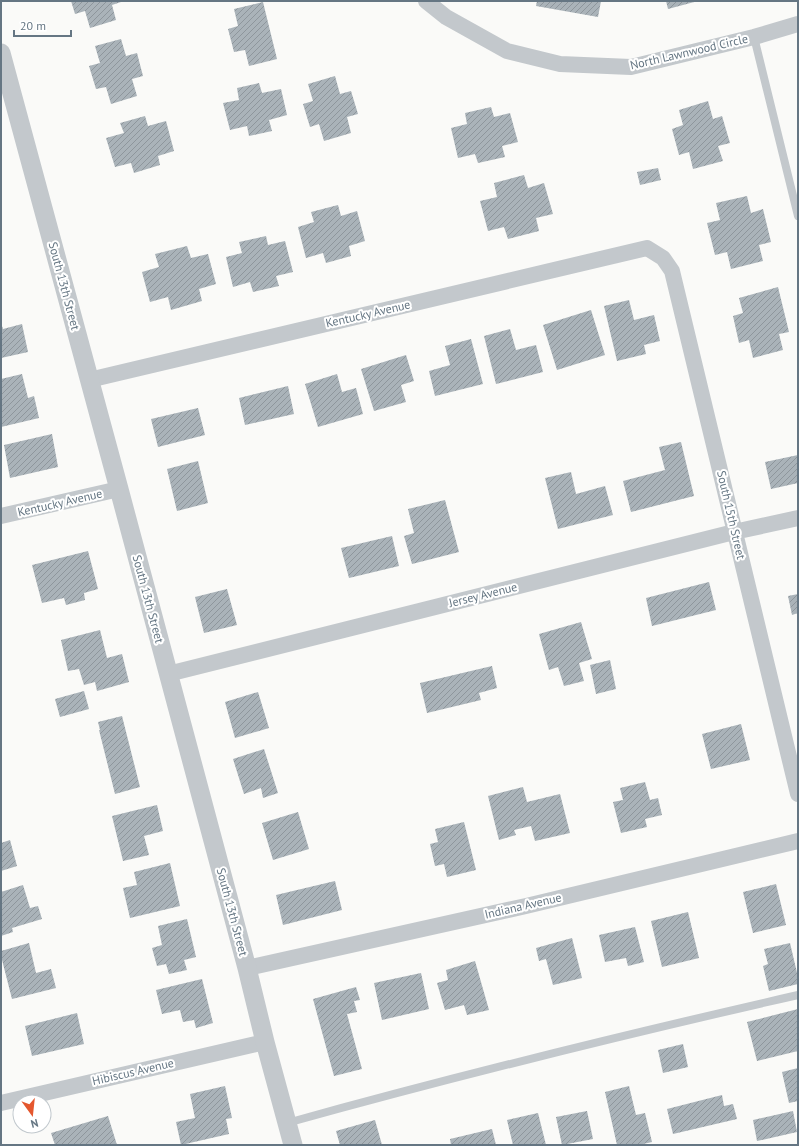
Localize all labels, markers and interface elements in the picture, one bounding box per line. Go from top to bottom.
scale bar [14,12,71,38]
text: 20 m [20,18,46,33]
street label: North Lawnwood Circle [629,31,749,72]
street label: South 13th Street [46,240,83,332]
street label: Kentucky Avenue [324,296,412,331]
street label: South 15th Street [714,469,749,561]
street label: Kentucky Avenue [16,485,104,520]
street label: South 13th Street [130,553,167,645]
street label: Jersey Avenue [446,579,519,611]
street label: South 13th Street [214,866,251,958]
street label: Indiana Avenue [483,889,563,922]
street label: Hibiscus Avenue [91,1055,175,1088]
north arrow [12,1094,52,1134]
text: N [29,1116,40,1131]

